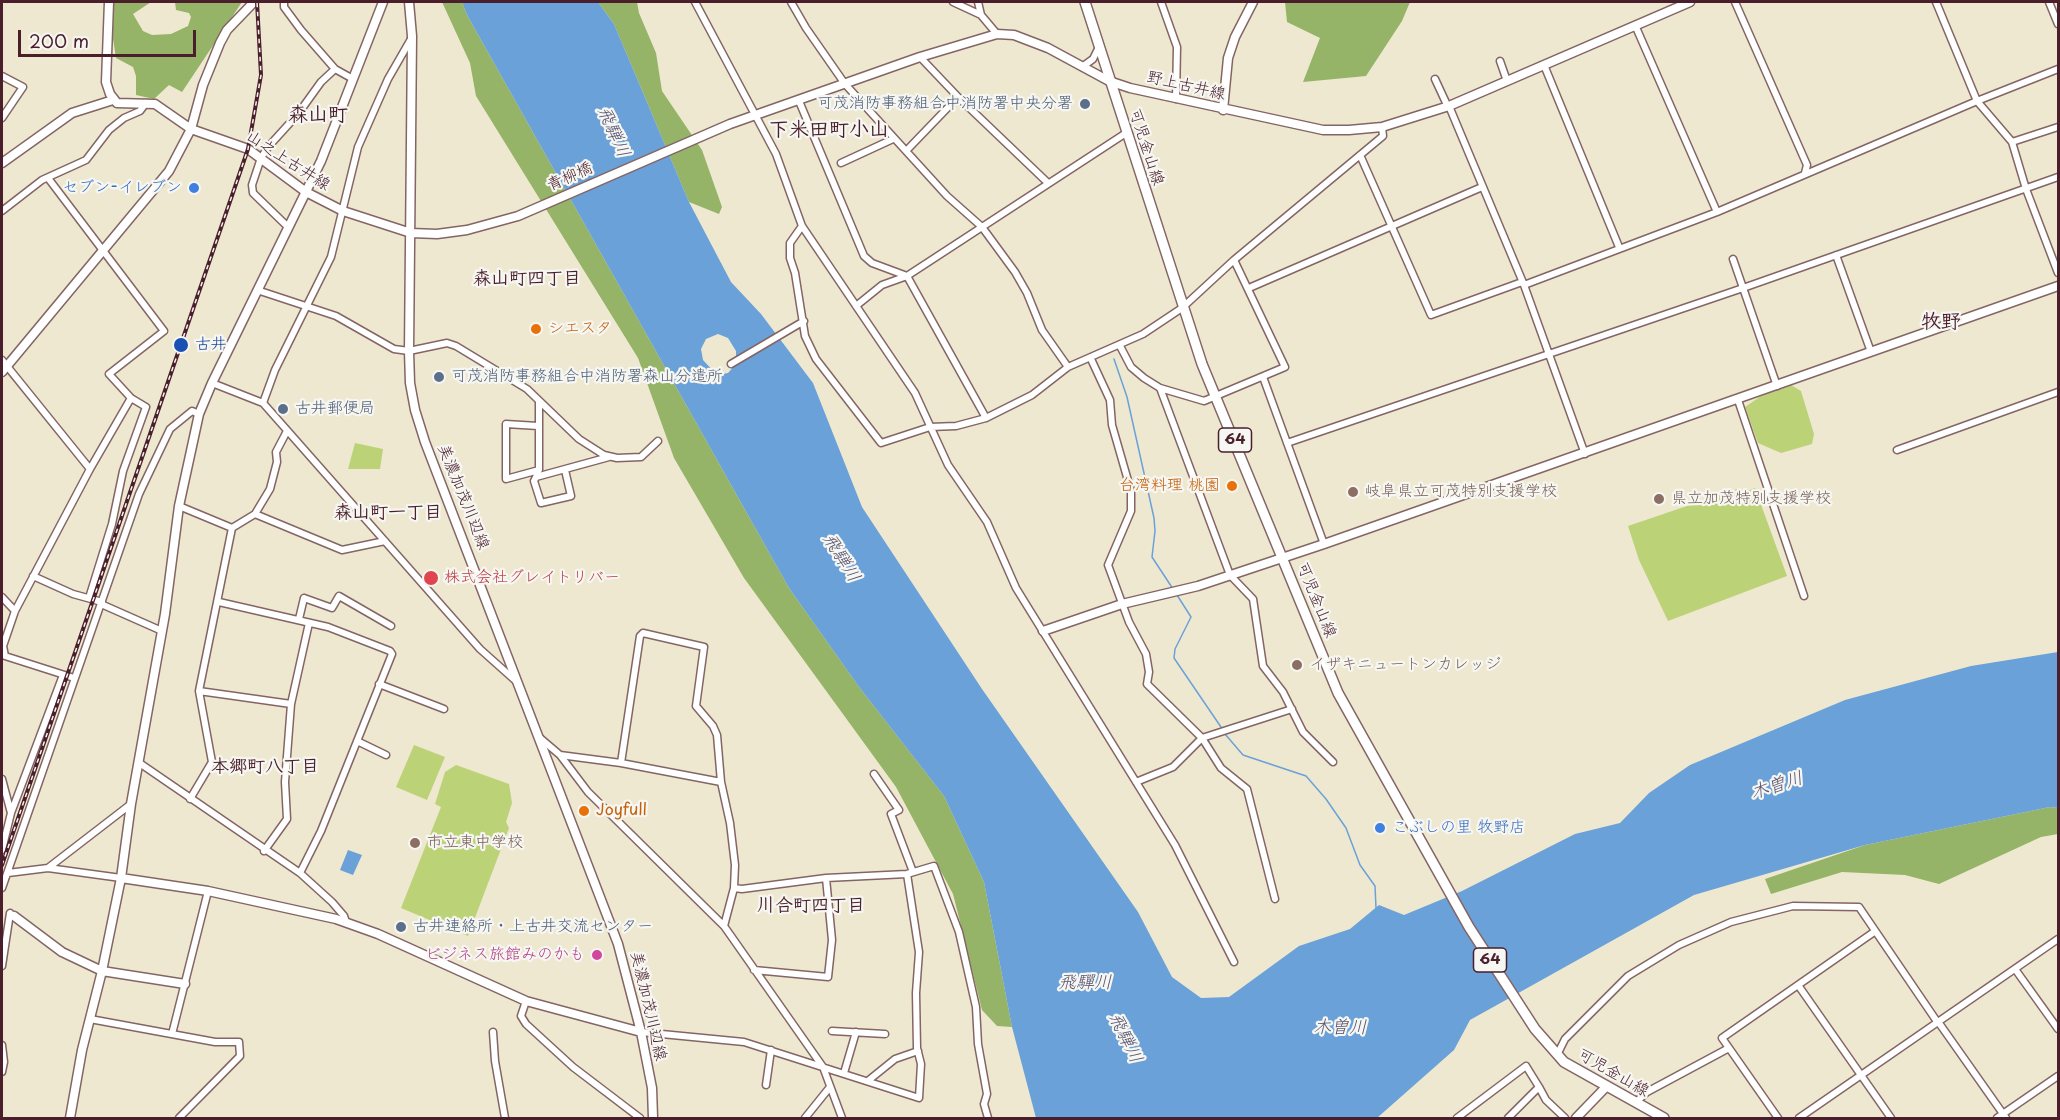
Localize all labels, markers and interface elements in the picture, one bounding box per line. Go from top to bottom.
scale bar [21,18,200,56]
text: 200 m [29,27,89,54]
street label: 野上古井線 [1145,68,1227,104]
place label: 可茂消防事務組合中消防署中央分署 [817,94,1073,114]
marker: 可茂消防事務組合中消防署中央分署 [1078,97,1092,111]
district label: 森山町 [288,103,348,127]
water label: 飛騨川 [592,103,634,161]
street label: 可児金山線 [1125,106,1167,188]
district label: 下米田町小山 [769,118,889,142]
street label: 山之上古井線 [243,127,333,195]
street label: 青柳橋 [544,158,596,196]
place label: セブン-イレブン [62,178,182,198]
marker: セブン-イレブン [187,181,201,195]
district label: 森山町四丁目 [473,268,581,290]
district label: 牧野 [1921,310,1961,334]
place label: シエスタ [548,319,612,339]
marker: シエスタ [529,322,543,336]
place label: 古井 [195,335,227,355]
marker: 古井 [172,336,190,354]
place label: 可茂消防事務組合中消防署森山分遣所 [451,367,723,387]
marker: 可茂消防事務組合中消防署森山分遣所 [432,370,446,384]
place label: 古井郵便局 [295,399,375,419]
marker: 古井郵便局 [276,402,290,416]
road number: 64 [1218,428,1252,452]
street label: 美濃加茂川辺線 [433,441,493,553]
place label: 台湾料理 桃園 [1119,476,1220,496]
marker: 台湾料理 桃園 [1225,479,1239,493]
place label: 岐阜県立可茂特別支援学校 [1365,482,1557,502]
marker: 岐阜県立可茂特別支援学校 [1346,485,1360,499]
place label: 県立加茂特別支援学校 [1671,489,1831,509]
marker: 県立加茂特別支援学校 [1652,492,1666,506]
district label: 森山町一丁目 [334,502,442,524]
water label: 飛騨川 [818,529,864,587]
street label: 可児金山線 [1292,559,1340,641]
place label: 株式会社グレイトリバー [444,568,620,588]
marker: 株式会社グレイトリバー [422,569,440,587]
place label: イザキニュートンカレッジ [1309,655,1501,675]
marker: イザキニュートンカレッジ [1290,658,1304,672]
district label: 本郷町八丁目 [211,756,319,778]
water label: 木曽川 [1748,767,1806,805]
place label: Joyfull [596,801,647,821]
marker: Joyfull [577,804,591,818]
place label: こぶしの里 牧野店 [1392,818,1525,838]
marker: こぶしの里 牧野店 [1373,821,1387,835]
place label: 市立東中学校 [427,833,523,853]
marker: 市立東中学校 [408,836,422,850]
district label: 川合町四丁目 [757,895,865,917]
place label: 古井連絡所・上古井交流センター [413,917,653,937]
marker: 古井連絡所・上古井交流センター [394,920,408,934]
place label: ビジネス旅館みのかも [425,945,585,965]
marker: ビジネス旅館みのかも [590,948,604,962]
road number: 64 [1474,948,1506,972]
street label: 美濃加茂川辺線 [626,949,670,1063]
water label: 飛驒川 [1058,972,1112,994]
water label: 飛騨川 [1103,1009,1147,1067]
water label: 木曽川 [1313,1017,1367,1039]
street label: 可児金山線 [1574,1045,1652,1101]

